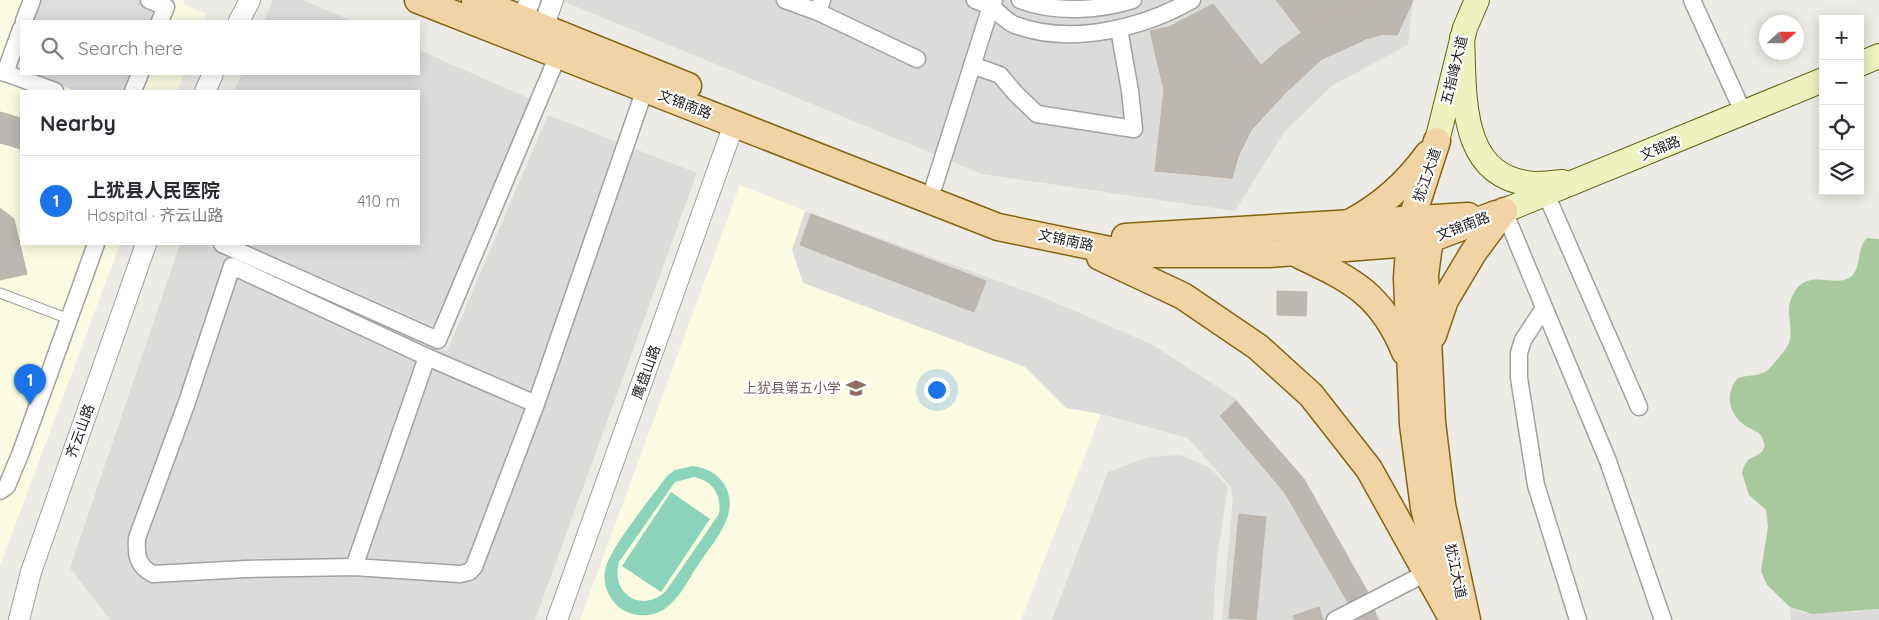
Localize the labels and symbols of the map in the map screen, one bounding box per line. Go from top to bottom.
north arrow [1759,15,1804,60]
street label: 五指峰大道 [1437,34,1471,106]
street label: 文锦南路 [656,86,714,122]
street label: 文锦路 [1637,132,1683,164]
street label: 犹江大道 [1409,146,1445,204]
street label: 文锦南路 [1434,208,1492,244]
street label: 文锦南路 [1037,225,1095,255]
street label: 鹰盘山路 [628,343,664,401]
pin: 1 [14,364,46,405]
school or university icon: 上犹县第五小学 [845,377,867,399]
your location [924,377,950,403]
place label: 上犹县第五小学 [743,379,841,397]
street label: 齐云山路 [62,402,98,460]
street label: 犹江大道 [1441,542,1471,600]

